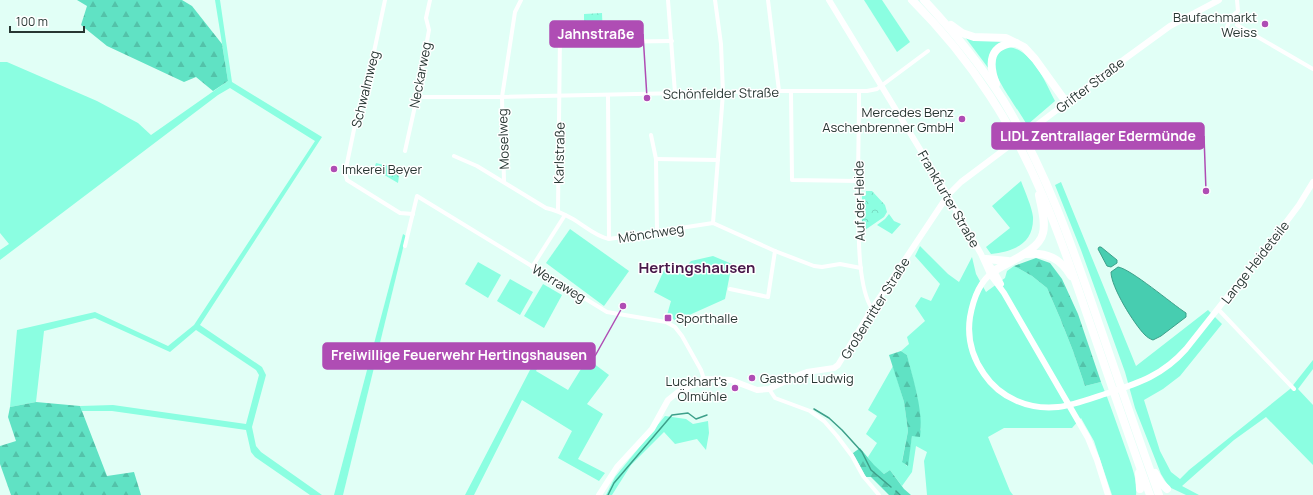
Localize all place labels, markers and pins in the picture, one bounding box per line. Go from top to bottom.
place label: Baufachmarkt Weiss [1173,8,1257,41]
marker: Baufachmarkt Weiss [1260,19,1270,29]
callout: Jahnstraße [550,21,643,47]
place label: Mercedes Benz Aschenbrenner GmbH [822,103,954,136]
marker: Mercedes Benz Aschenbrenner GmbH [957,114,967,124]
callout: LIDL Zentrallager Edermünde [992,123,1204,149]
place label: Imkerei Beyer [342,160,422,178]
marker: Imkerei Beyer [329,164,339,174]
place label: Sporthalle [676,309,738,327]
marker: Sporthalle [663,313,673,323]
callout: Freiwillige Feuerwehr Hertingshausen [323,343,595,369]
place label: Gasthof Ludwig [760,369,854,387]
place label: Luckhart's Ölmühle [666,372,727,405]
marker: Gasthof Ludwig [747,373,757,383]
marker: Luckhart's Ölmühle [730,383,740,393]

